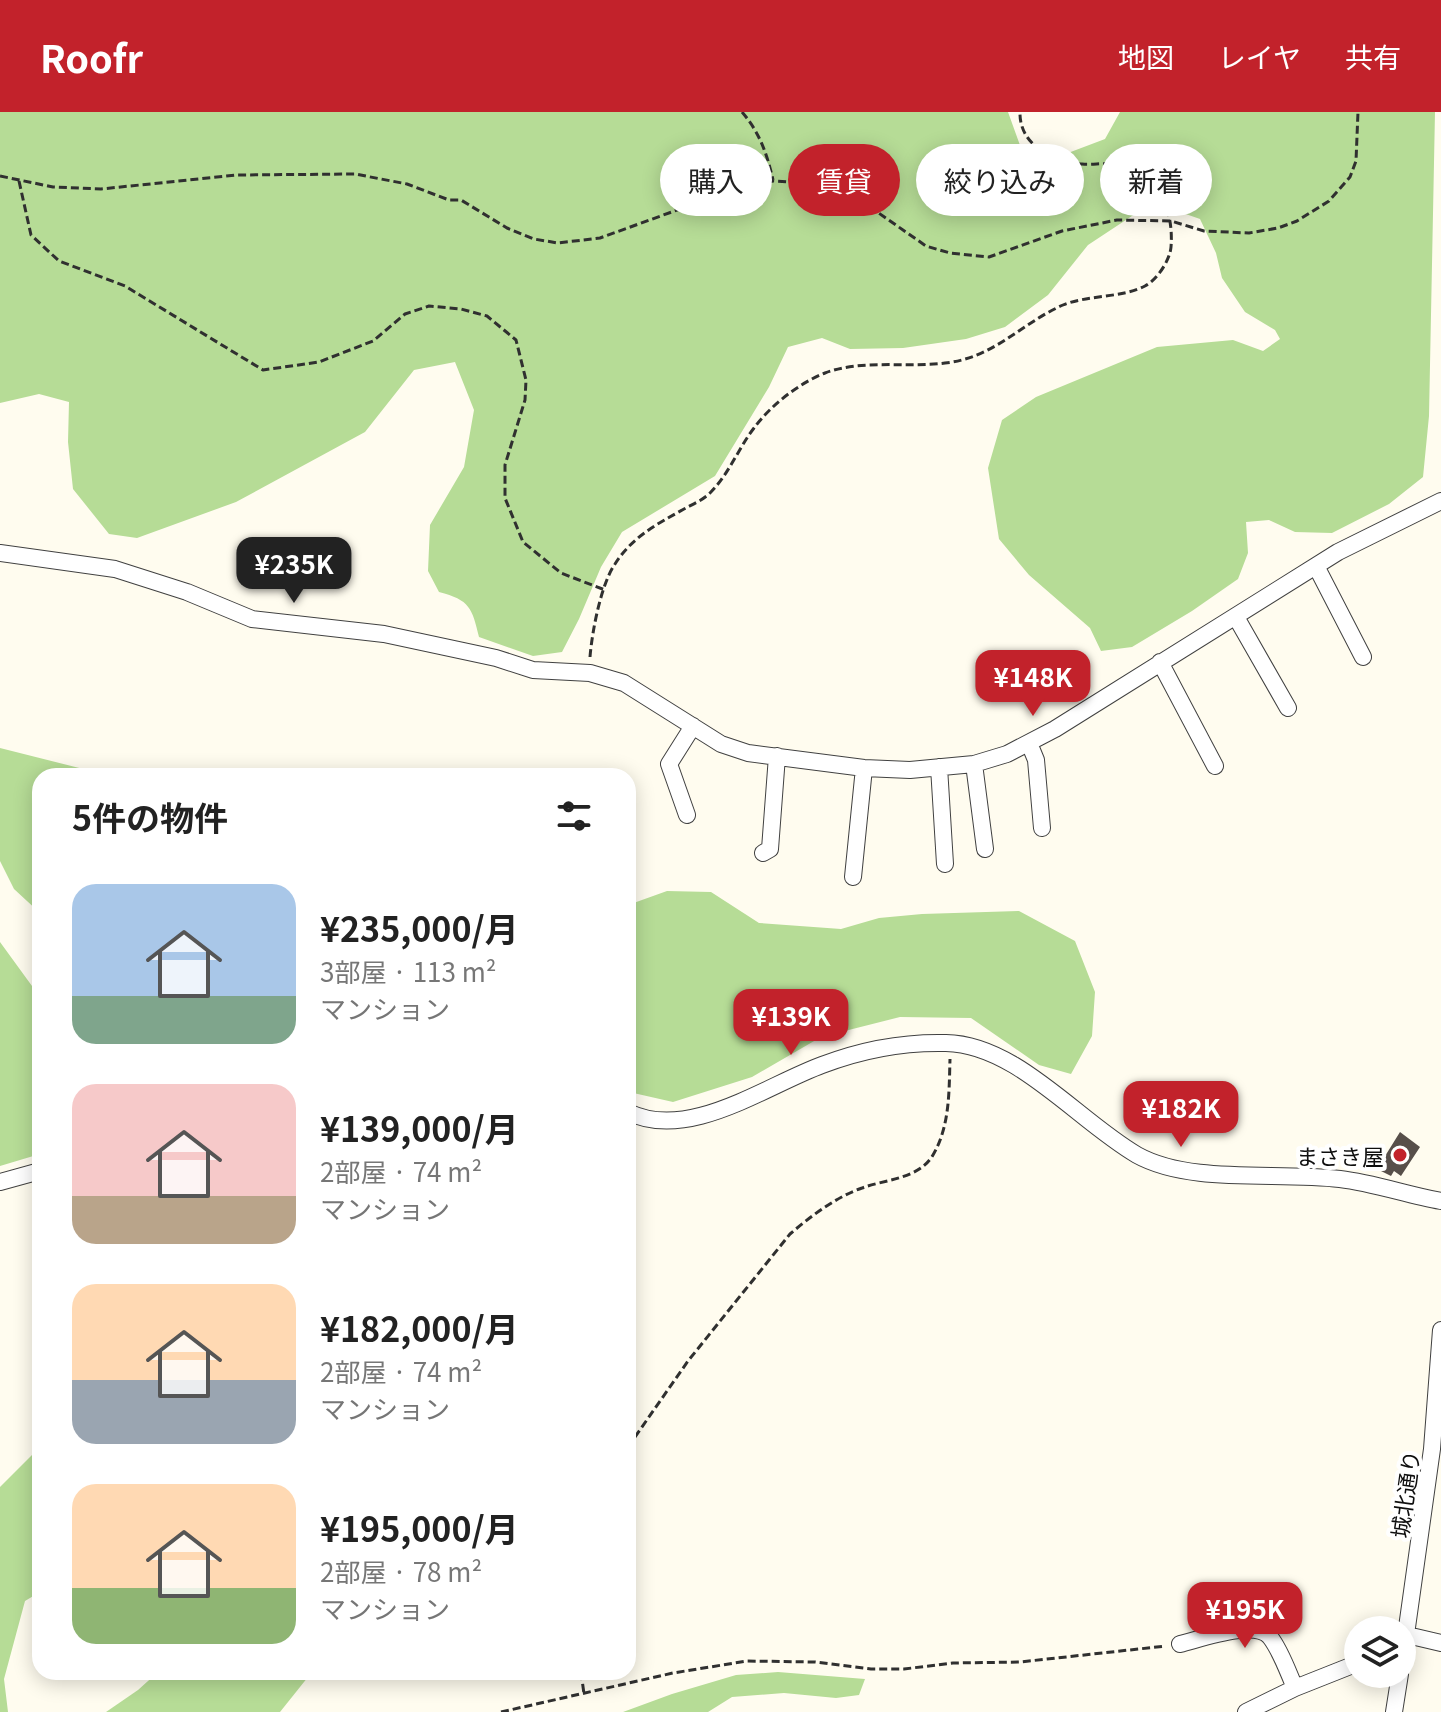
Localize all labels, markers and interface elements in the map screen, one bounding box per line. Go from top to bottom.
text: Roofr [40,29,143,84]
text: 地図 [1118,36,1174,76]
text: レイヤ [1218,36,1301,76]
text: 共有 [1345,36,1401,76]
chip: 購入 [660,144,772,216]
chip: 賃貸 [788,144,900,216]
chip: 絞り込み [916,144,1084,216]
chip: 新着 [1100,144,1212,216]
pin: ¥235K [238,537,350,605]
text: ¥235K [254,544,334,581]
pin: ¥148K [977,650,1089,718]
text: ¥148K [993,657,1073,694]
text: 5件の物件 [72,792,228,841]
icon: filters [552,794,596,838]
text: ¥235,000/月 [320,903,519,952]
icon: home [136,916,232,1012]
text: 3部屋 · 113 m² [320,952,497,989]
text: マンション [320,989,450,1026]
pin: ¥139K [735,989,847,1057]
text: ¥139K [751,996,831,1033]
pin: ¥182K [1125,1081,1237,1149]
text: ¥182K [1141,1088,1221,1125]
text: ¥139,000/月 [320,1103,519,1152]
icon: home [136,1116,232,1212]
place label: まさき屋 [1296,1139,1384,1171]
marker: まさき屋 [1391,1146,1409,1164]
text: 2部屋 · 74 m² [320,1152,482,1189]
text: マンション [320,1189,450,1226]
text: ¥182,000/月 [320,1303,519,1352]
icon: home [136,1316,232,1412]
text: 2部屋 · 74 m² [320,1352,482,1389]
text: マンション [320,1389,450,1426]
street label: 城北通り [1382,1448,1426,1540]
text: ¥195,000/月 [320,1503,519,1552]
icon: home [136,1516,232,1612]
text: 2部屋 · 78 m² [320,1552,482,1589]
pin: ¥195K [1189,1582,1301,1650]
text: マンション [320,1589,450,1626]
text: ¥195K [1205,1589,1285,1626]
map controls [1344,1616,1416,1688]
button: layers [1344,1616,1416,1688]

